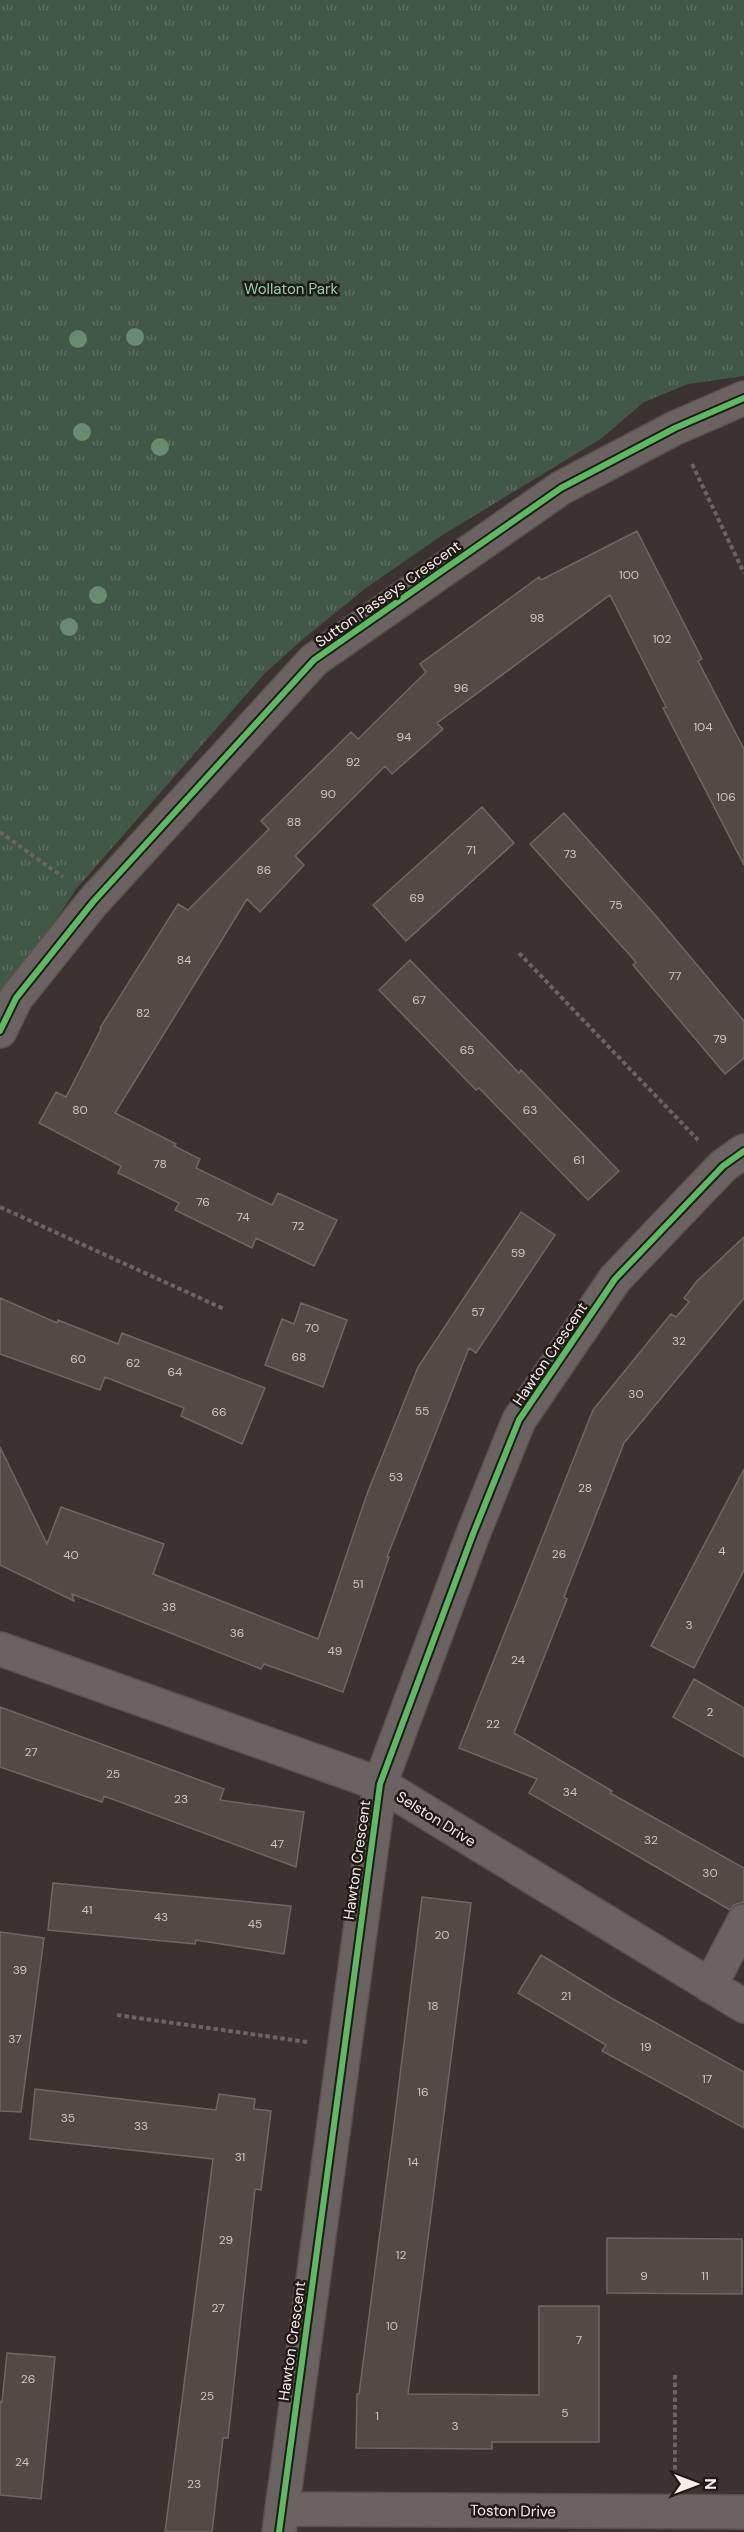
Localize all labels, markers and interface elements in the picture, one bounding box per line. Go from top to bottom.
park label: Wollaton Park [244,279,338,299]
street label: Sutton Passeys Crescent [311,536,465,652]
house number: 100 [619,567,639,583]
house number: 98 [530,610,544,626]
house number: 102 [653,631,671,647]
house number: 96 [453,680,469,696]
house number: 104 [693,719,713,735]
house number: 94 [397,729,411,745]
house number: 92 [346,754,360,770]
house number: 90 [320,786,336,802]
house number: 106 [716,789,736,805]
house number: 88 [287,814,301,830]
house number: 71 [466,842,476,858]
house number: 73 [563,846,577,862]
house number: 86 [257,862,271,878]
house number: 69 [410,890,424,906]
house number: 75 [609,897,623,913]
house number: 84 [177,952,191,968]
house number: 77 [669,968,681,984]
house number: 67 [412,992,426,1008]
house number: 82 [136,1005,150,1021]
house number: 79 [713,1031,727,1047]
house number: 65 [460,1042,474,1058]
house number: 80 [72,1102,88,1118]
house number: 63 [523,1102,537,1118]
house number: 61 [573,1152,585,1168]
house number: 78 [153,1156,167,1172]
house number: 76 [196,1194,210,1210]
house number: 74 [237,1209,249,1225]
house number: 72 [291,1218,305,1234]
house number: 59 [511,1245,525,1261]
street label: Hawton Crescent [508,1298,592,1410]
house number: 57 [471,1304,485,1320]
house number: 70 [305,1320,319,1336]
house number: 32 [672,1333,686,1349]
house number: 68 [292,1349,306,1365]
house number: 60 [70,1351,86,1367]
house number: 62 [126,1355,140,1371]
house number: 64 [168,1364,182,1380]
house number: 30 [628,1386,644,1402]
house number: 55 [415,1403,429,1419]
house number: 66 [211,1404,227,1420]
house number: 53 [389,1469,403,1485]
house number: 28 [578,1480,592,1496]
house number: 4 [718,1543,726,1559]
house number: 26 [552,1546,566,1562]
house number: 40 [63,1547,79,1563]
house number: 51 [352,1576,364,1592]
house number: 38 [162,1599,176,1615]
house number: 3 [685,1617,693,1633]
house number: 36 [230,1625,244,1641]
house number: 49 [328,1643,342,1659]
house number: 24 [511,1652,525,1668]
house number: 2 [707,1704,714,1720]
house number: 22 [486,1716,500,1732]
house number: 27 [24,1744,38,1760]
house number: 25 [106,1766,120,1782]
house number: 34 [563,1784,577,1800]
street label: Selston Drive [392,1787,480,1851]
house number: 23 [174,1791,188,1807]
street label: Hawton Crescent [339,1799,375,1921]
house number: 32 [644,1832,658,1848]
house number: 47 [270,1836,284,1852]
house number: 30 [702,1865,718,1881]
house number: 41 [81,1902,93,1918]
house number: 43 [154,1909,168,1925]
house number: 45 [248,1916,262,1932]
house number: 20 [434,1927,450,1943]
house number: 39 [13,1962,27,1978]
house number: 21 [561,1988,571,2004]
house number: 18 [427,1998,439,2014]
house number: 37 [8,2031,22,2047]
house number: 19 [640,2039,652,2055]
house number: 17 [702,2071,712,2087]
house number: 16 [417,2084,429,2100]
house number: 35 [61,2110,75,2126]
house number: 33 [134,2118,148,2134]
house number: 31 [235,2149,245,2165]
house number: 14 [407,2154,419,2170]
house number: 29 [219,2232,233,2248]
house number: 12 [396,2247,406,2263]
house number: 9 [640,2268,648,2284]
house number: 11 [701,2268,709,2284]
street label: Hawton Crescent [274,2280,310,2402]
house number: 27 [211,2300,225,2316]
house number: 10 [386,2318,398,2334]
house number: 7 [576,2332,582,2348]
house number: 26 [21,2371,35,2387]
house number: 25 [200,2388,214,2404]
house number: 5 [561,2405,569,2421]
house number: 1 [375,2408,379,2424]
house number: 3 [451,2418,459,2434]
house number: 24 [15,2454,29,2470]
north arrow [666,2454,726,2514]
house number: 23 [187,2476,201,2492]
text: N [700,2478,721,2490]
street label: Toston Drive [470,2500,556,2522]

